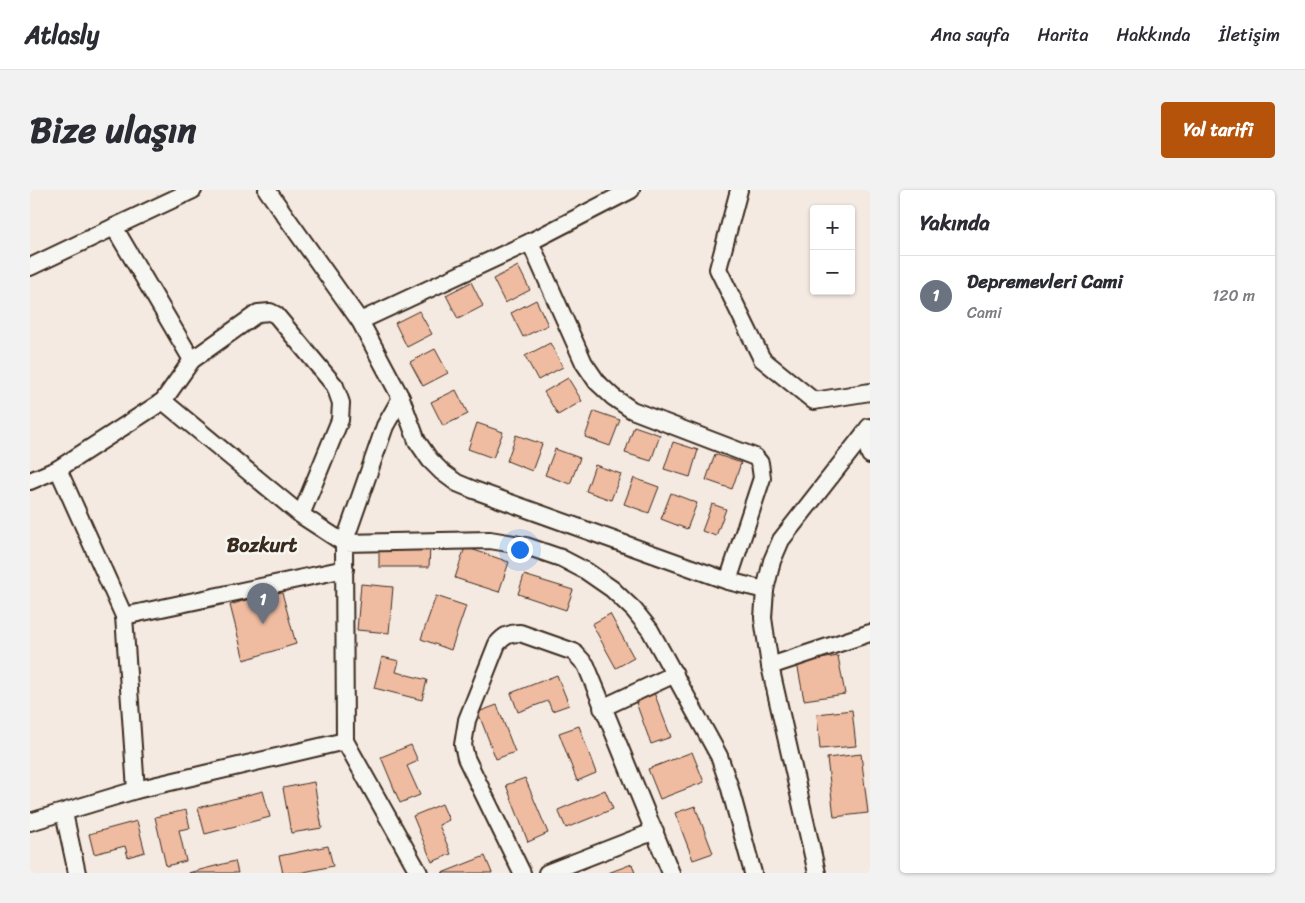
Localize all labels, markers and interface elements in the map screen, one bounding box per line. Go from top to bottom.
text: Atlasly [25,14,99,56]
text: Ana sayfa [931,19,1009,51]
text: Harita [1037,19,1088,51]
text: Hakkında [1116,19,1191,51]
text: İletişim [1219,19,1280,51]
text: Bize ulaşın [30,99,196,161]
button: Yol tarifi [1161,102,1275,158]
text: Yakında [920,204,990,242]
map controls [810,205,855,295]
button: + [810,205,855,250]
button: − [810,250,855,295]
text: Depremevleri Cami [967,265,1123,298]
text: 1 [933,281,939,310]
text: 120 m [1212,281,1255,310]
text: Cami [967,298,1002,327]
district label: Bozkurt [227,528,298,563]
your location [507,537,533,563]
pin: 1 [247,583,279,624]

